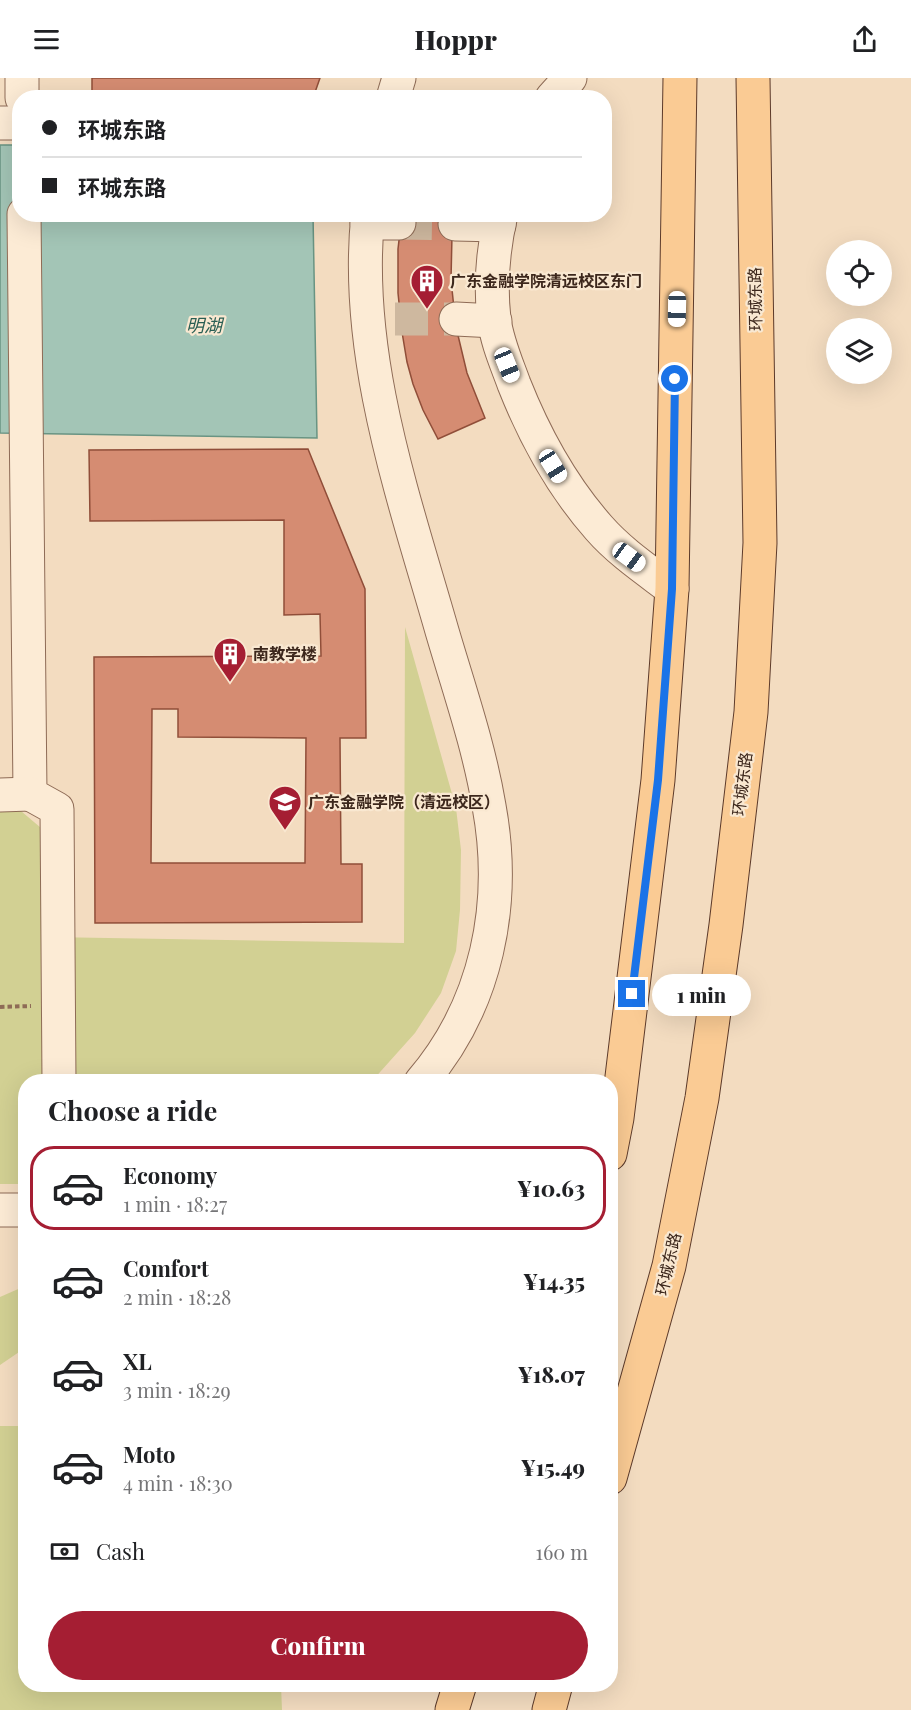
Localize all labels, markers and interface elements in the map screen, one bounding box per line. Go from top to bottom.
text: Hoppr [414,21,497,57]
icon: menu [30,23,63,56]
icon: share [848,23,881,56]
text: 环城东路 [78,114,166,144]
text: 环城东路 [78,172,166,202]
map controls [826,240,892,384]
button: locate [826,240,892,306]
building icon: 广东金融学院清远校区东门 [409,263,445,310]
street label: 环城东路 [743,267,766,331]
place label: 广东金融学院清远校区东门 [450,270,642,291]
car [668,291,686,327]
water label: 明湖 [186,313,225,337]
button: layers [826,318,892,384]
car [492,345,522,385]
route start [661,365,688,392]
car [536,446,570,486]
car [609,539,649,575]
building icon: 南教学楼 [212,636,248,683]
place label: 南教学楼 [253,643,317,664]
street label: 环城东路 [727,751,756,817]
school or university icon: 广东金融学院（清远校区） [267,784,303,831]
place label: 广东金融学院（清远校区） [308,791,500,812]
callout: 1 min [653,973,752,1015]
route end [618,980,645,1007]
text: 1 min [677,981,726,1008]
text: Choose a ride [48,1092,217,1128]
text: Economy [123,1160,217,1190]
icon: car [51,1161,105,1215]
text: ¥10.63 [517,1173,585,1203]
text: 1 min · 18:27 [123,1190,227,1217]
street label: 环城东路 [650,1230,685,1297]
text: Comfort [123,1253,209,1283]
icon: car [51,1254,105,1308]
text: ¥14.35 [523,1266,585,1296]
text: 2 min · 18:28 [123,1283,231,1310]
text: XL [123,1346,152,1376]
icon: car [51,1347,105,1401]
text: ¥18.07 [518,1359,585,1389]
text: 3 min · 18:29 [123,1376,231,1403]
text: Moto [123,1439,176,1469]
icon: car [51,1440,105,1494]
text: ¥15.49 [521,1452,585,1482]
text: 4 min · 18:30 [123,1469,233,1496]
icon: cash [48,1535,81,1568]
text: Cash [96,1536,145,1566]
text: 160 m [536,1538,588,1565]
button: Confirm [48,1611,588,1680]

